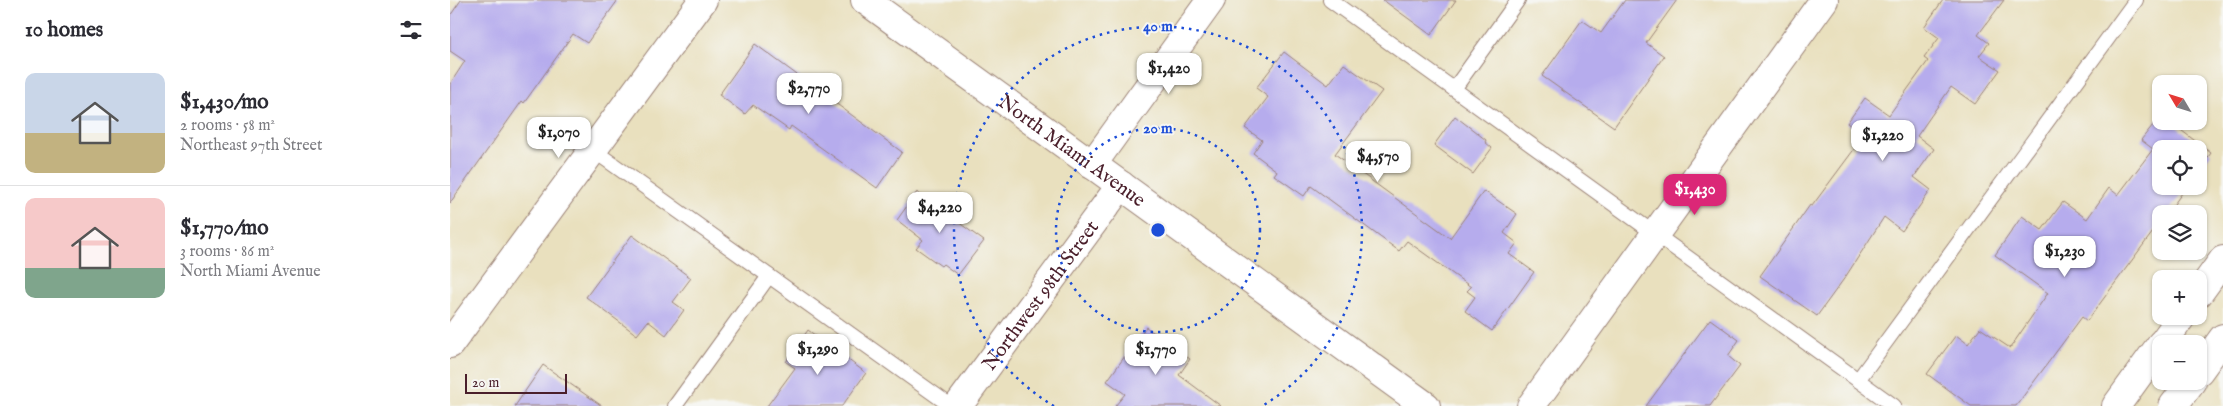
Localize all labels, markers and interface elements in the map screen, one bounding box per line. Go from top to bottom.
icon: filters [397,16,425,44]
text: 10 homes [25,17,103,44]
text: 40 m [1143,17,1173,36]
pin: $1,420 [1128,52,1210,95]
text: $1,420 [1148,59,1190,79]
pin: $2,770 [768,72,850,115]
north arrow [2152,75,2208,130]
map controls [2152,75,2207,390]
text: $2,770 [788,79,830,99]
text: $1,430/mo [180,89,269,116]
street label: North Miami Avenue [993,90,1150,213]
icon: home [65,93,125,153]
text: 2 rooms · 58 m² [180,116,275,136]
pin: $1,070 [518,116,600,159]
text: 20 m [1143,119,1173,138]
pin: $1,220 [1842,120,1924,162]
text: $1,070 [538,123,580,143]
text: $1,220 [1862,126,1904,146]
text: Northeast 97th Street [180,136,322,156]
pin: $4,570 [1337,140,1419,183]
button: locate [2152,140,2207,195]
text: $4,570 [1357,147,1399,167]
pin: $1,430 [1654,174,1736,216]
text: $1,430 [1674,180,1716,200]
pin: $4,220 [899,192,981,234]
text: $4,220 [918,198,962,218]
button: layers [2152,205,2207,260]
text: $1,770/mo [180,215,269,242]
street label: Northwest 98th Street [977,216,1105,376]
icon: home [65,218,125,278]
centre of rings [1149,221,1167,239]
pin: $1,230 [2024,236,2106,278]
text: 3 rooms · 86 m² [180,242,274,262]
text: $1,230 [2045,242,2085,262]
text: North Miami Avenue [180,262,321,282]
button: + [2152,270,2207,325]
pin: $1,290 [777,334,859,376]
pin: $1,770 [1115,334,1197,376]
button: − [2152,335,2207,390]
text: $1,290 [797,340,839,360]
text: $1,770 [1135,340,1177,360]
scale bar [465,371,568,394]
text: 20 m [472,374,499,392]

